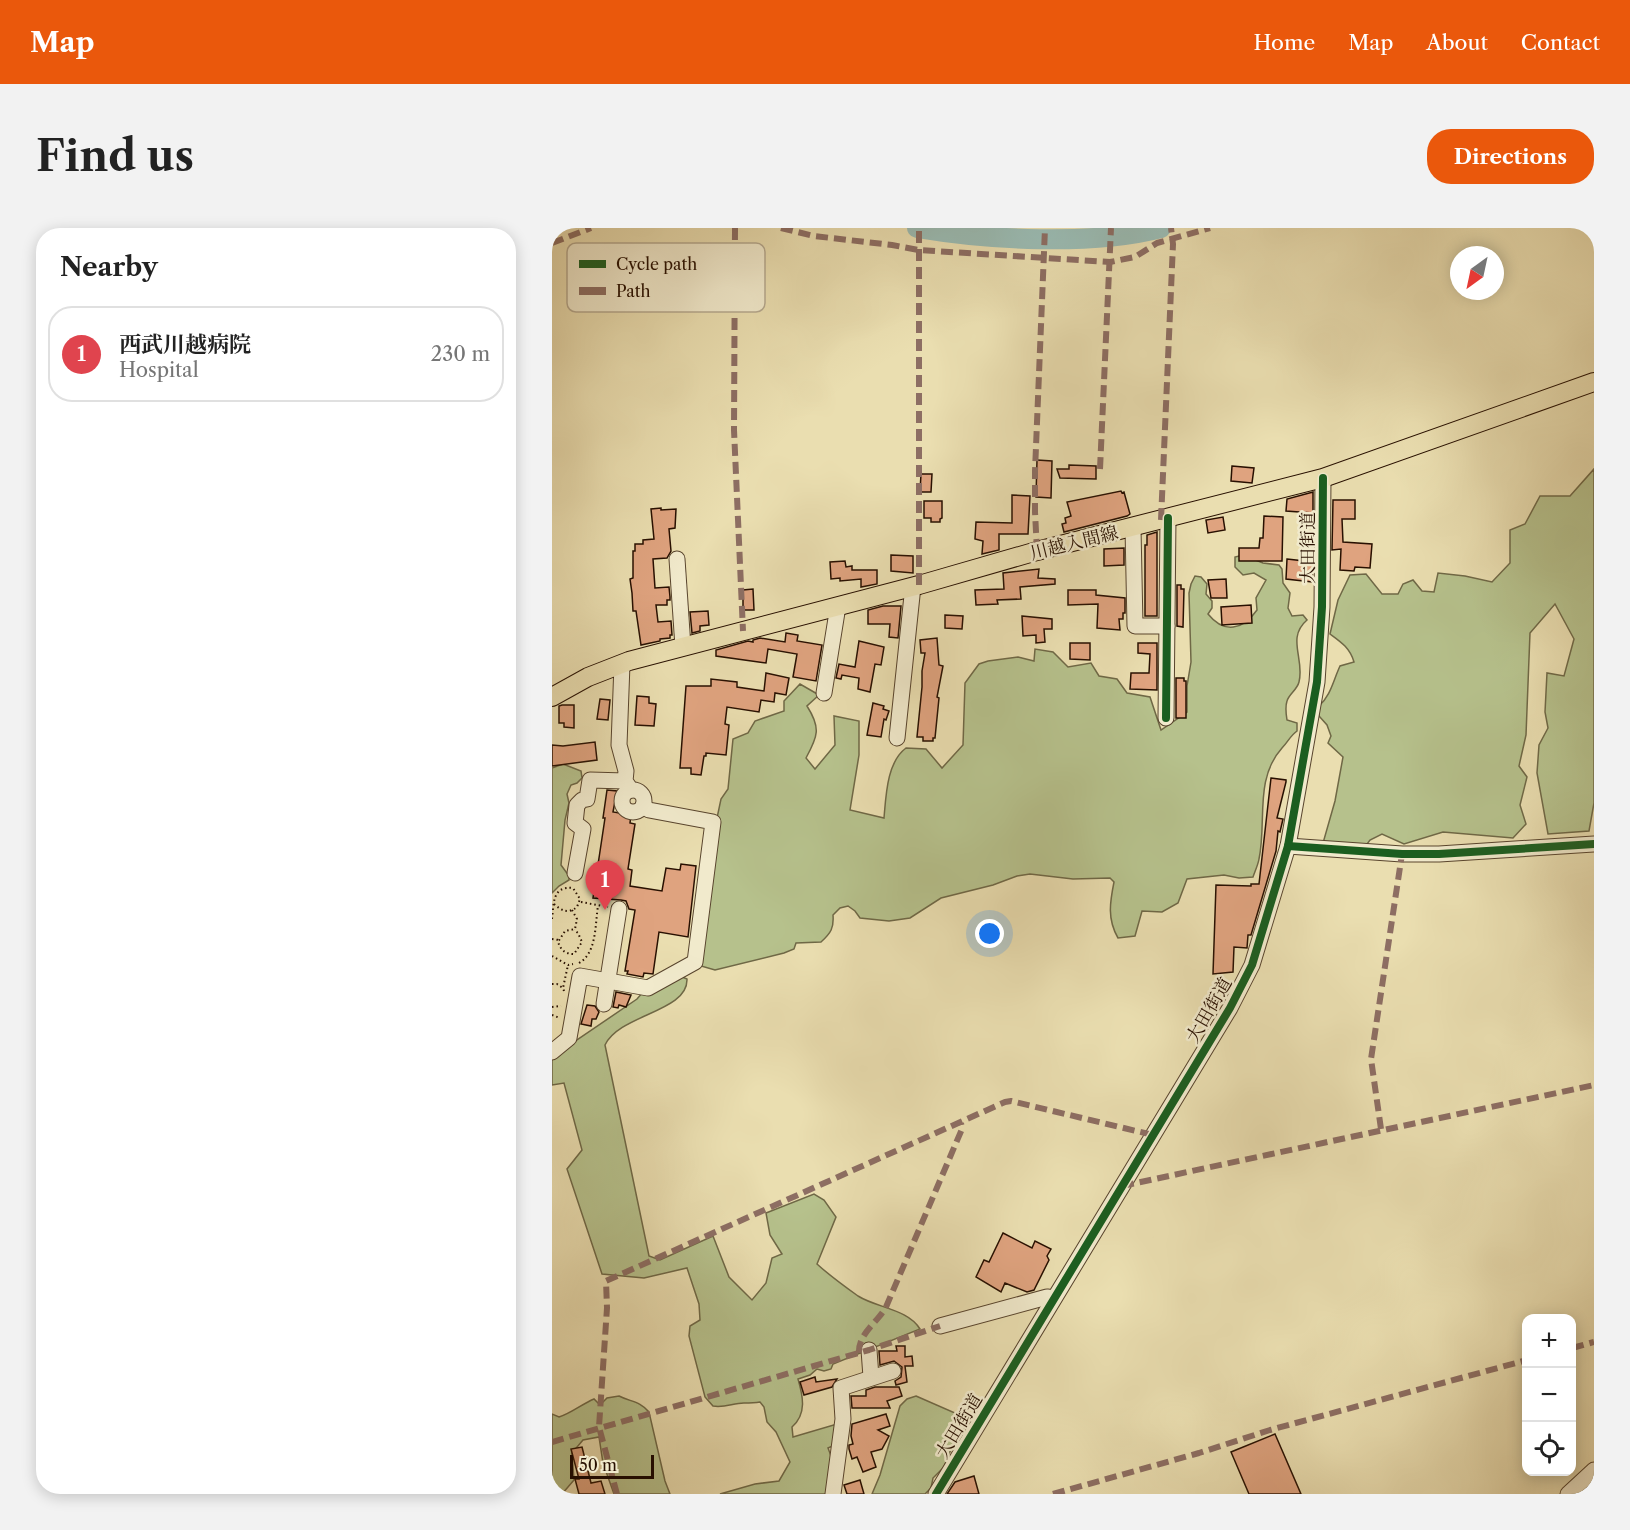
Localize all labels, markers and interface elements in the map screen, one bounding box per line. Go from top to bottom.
text: Map [30,25,94,59]
text: Home [1254,30,1315,55]
text: Map [1348,30,1393,55]
text: About [1426,30,1488,55]
text: Contact [1521,30,1600,55]
button: Directions [1427,129,1594,184]
text: Find us [36,130,194,182]
legend [567,243,765,312]
north arrow [1450,246,1504,300]
text: Nearby [60,251,158,283]
text: Cycle path [616,254,697,274]
text: Path [616,281,650,301]
text: 西武川越病院 [119,331,251,358]
text: 1 [77,342,86,366]
text: 230 m [431,342,490,366]
text: Hospital [119,358,199,382]
street label: 大田街道 [1297,512,1319,584]
street label: 川越入間線 [1028,521,1120,565]
pin: 1 [586,860,624,910]
your location [975,919,1004,948]
street label: 大田街道 [1181,973,1237,1047]
map controls [1522,1314,1576,1476]
button: + [1522,1314,1576,1368]
button: − [1522,1368,1576,1422]
street label: 大田街道 [931,1389,987,1463]
button: locate [1522,1422,1576,1476]
scale bar [570,1452,654,1480]
text: 50 m [579,1455,617,1475]

